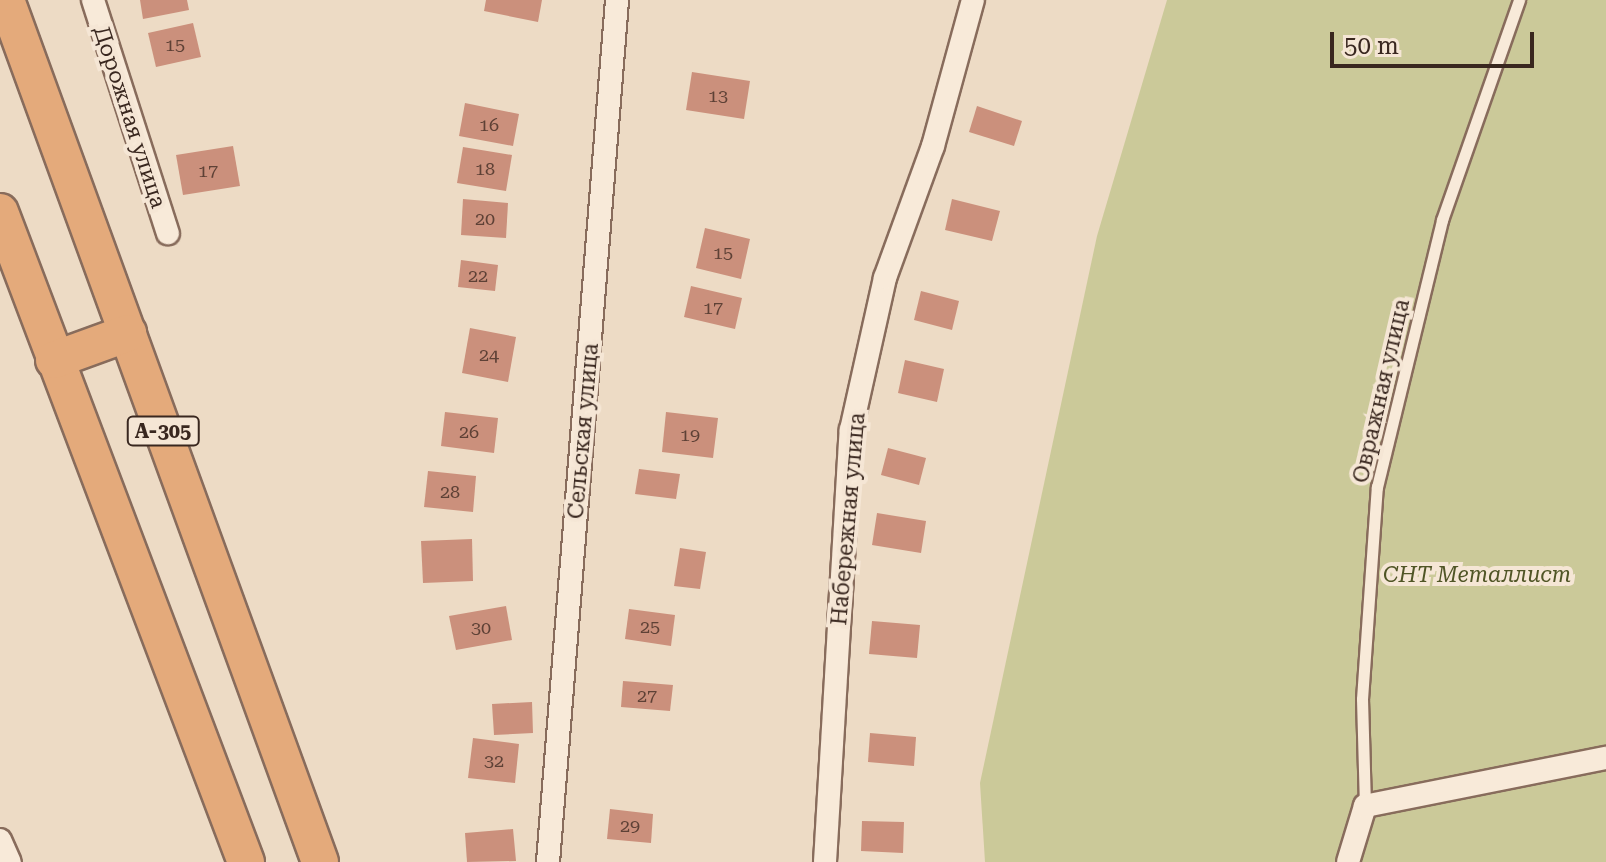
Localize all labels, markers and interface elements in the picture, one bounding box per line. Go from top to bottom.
scale bar [1334,16,1538,66]
street label: Дорожная улица [88,23,172,211]
text: 50 m [1344,32,1399,60]
house number: 15 [165,34,185,56]
house number: 13 [708,85,728,107]
house number: 16 [479,114,499,136]
house number: 18 [475,158,495,180]
house number: 17 [198,160,218,182]
house number: 20 [475,208,495,230]
house number: 15 [713,242,733,264]
house number: 22 [468,265,488,287]
house number: 17 [703,297,723,319]
street label: Овражная улица [1347,297,1415,485]
street label: Сельская улица [562,342,604,520]
house number: 24 [479,344,499,366]
street label: Набережная улица [826,412,870,626]
road number: А-305 [125,415,201,447]
house number: 26 [459,421,479,443]
house number: 19 [680,424,700,446]
house number: 28 [440,481,460,503]
park label: СНТ Металлист [1383,562,1571,588]
house number: 25 [640,616,660,638]
house number: 30 [471,617,491,639]
house number: 27 [637,685,657,707]
house number: 32 [484,750,504,772]
house number: 29 [620,815,640,837]

